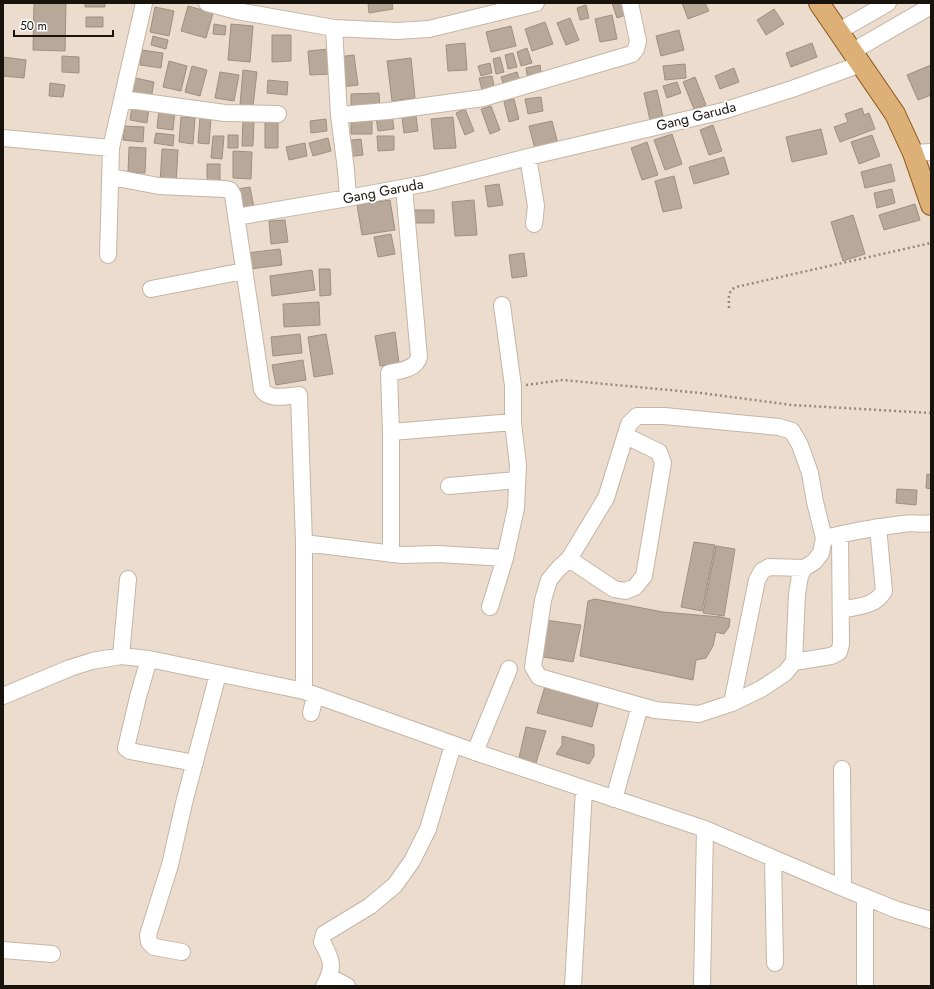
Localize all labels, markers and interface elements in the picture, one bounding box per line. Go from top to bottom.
scale bar [14,12,113,38]
text: 50 m [20,17,47,35]
street label: Gang Garuda [654,96,738,136]
street label: Gang Garuda [341,173,425,209]

